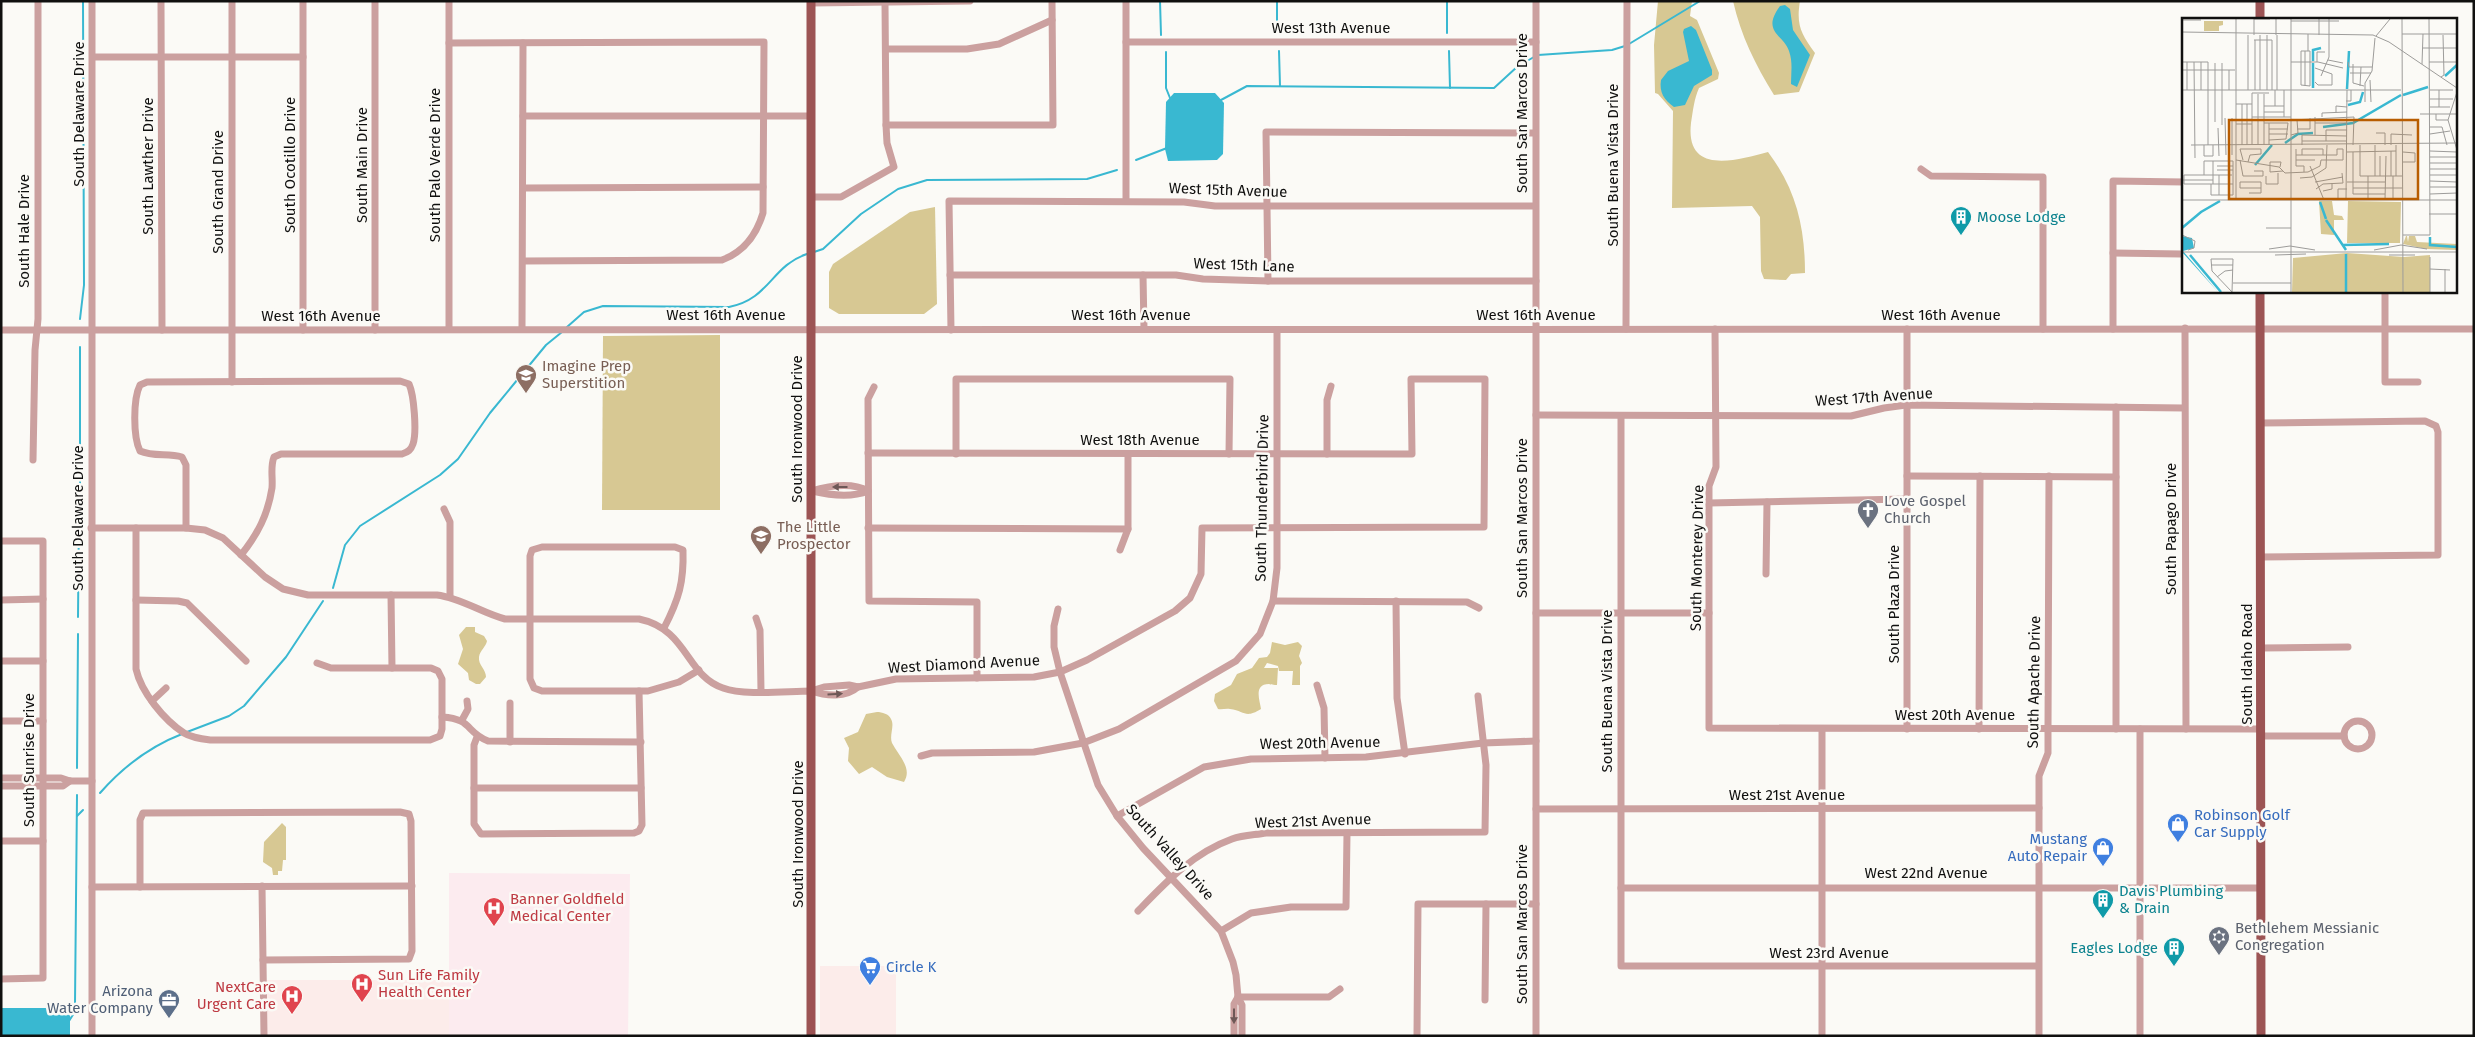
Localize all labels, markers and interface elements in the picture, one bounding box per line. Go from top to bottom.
inset map [2182,18,2458,292]
street label: West 13th Avenue [1272,19,1390,37]
street label: South San Marcos Drive [1513,33,1531,193]
street label: South Delaware Drive [70,41,88,187]
street label: South Buena Vista Drive [1604,84,1622,247]
street label: South Palo Verde Drive [426,88,444,242]
street label: South Lawther Drive [139,97,157,235]
street label: South Ocotillo Drive [281,97,299,233]
street label: South Main Drive [353,107,371,223]
street label: South Grand Drive [209,130,227,254]
street label: South Hale Drive [15,174,33,288]
street label: West 15th Avenue [1168,179,1288,201]
building icon: Moose Lodge [1949,205,1973,236]
place label: Moose Lodge [1977,208,2066,226]
street label: West 15th Lane [1193,254,1295,276]
street label: West 16th Avenue [666,306,786,324]
street label: West 16th Avenue [1071,306,1191,324]
street label: West 16th Avenue [1476,306,1596,324]
street label: West 16th Avenue [1881,306,2001,324]
street label: West 16th Avenue [261,307,381,325]
street label: South Ironwood Drive [788,355,806,503]
place label: Imagine Prep Superstition [542,357,631,392]
school or university icon: Imagine Prep Superstition [514,363,538,394]
street label: West 17th Avenue [1815,384,1933,410]
street label: South Thunderbird Drive [1252,414,1272,582]
street label: West 18th Avenue [1080,431,1200,449]
street label: South San Marcos Drive [1513,438,1531,598]
street label: South Delaware Drive [69,445,87,591]
street label: South Papago Drive [2162,463,2180,595]
one-way arrow [832,483,848,491]
street label: South Monterey Drive [1687,485,1707,631]
place label: Love Gospel Church [1884,492,1967,527]
church icon: Love Gospel Church [1856,498,1880,529]
place label: The Little Prospector [777,518,851,553]
school or university icon: The Little Prospector [749,524,773,555]
street label: South Plaza Drive [1885,545,1903,663]
street label: South Idaho Road [2238,603,2256,725]
street label: South Buena Vista Drive [1598,610,1616,773]
street label: South Apache Drive [2024,616,2044,748]
street label: West Diamond Avenue [888,651,1040,677]
one-way arrow [828,690,844,698]
street label: South Sunrise Drive [20,693,38,827]
street label: West 20th Avenue [1895,706,2015,724]
street label: West 20th Avenue [1260,733,1380,753]
street label: South Ironwood Drive [789,760,807,908]
street label: West 21st Avenue [1729,786,1845,804]
street label: South Valley Drive [1122,800,1218,904]
place label: Robinson Golf Car Supply [2194,806,2291,841]
street label: West 21st Avenue [1254,810,1372,832]
shop icon: Robinson Golf Car Supply [2166,812,2190,843]
place label: Mustang Auto Repair [2008,830,2087,865]
shop icon: Mustang Auto Repair [2091,836,2115,867]
street label: South San Marcos Drive [1513,844,1531,1004]
street label: West 22nd Avenue [1864,864,1988,882]
place label: Davis Plumbing & Drain [2119,882,2224,917]
building icon: Davis Plumbing & Drain [2091,888,2115,919]
place label: Banner Goldfield Medical Center [510,890,624,925]
hospital icon: Banner Goldfield Medical Center [482,896,506,927]
place label: Bethlehem Messianic Congregation [2235,919,2379,954]
synagogue icon: Bethlehem Messianic Congregation [2207,925,2231,956]
building icon: Eagles Lodge [2162,936,2186,967]
place label: Eagles Lodge [2070,939,2158,957]
street label: West 23rd Avenue [1769,944,1889,962]
supermarket icon: Circle K [858,955,882,986]
place label: Circle K [886,958,937,976]
place label: Sun Life Family Health Center [378,966,480,1001]
hospital icon: Sun Life Family Health Center [350,972,374,1003]
place label: NextCare Urgent Care [197,978,276,1013]
place label: Arizona Water Company [47,982,154,1017]
hospital icon: NextCare Urgent Care [280,984,304,1015]
office icon: Arizona Water Company [157,988,181,1019]
one-way arrow [1230,1008,1238,1024]

